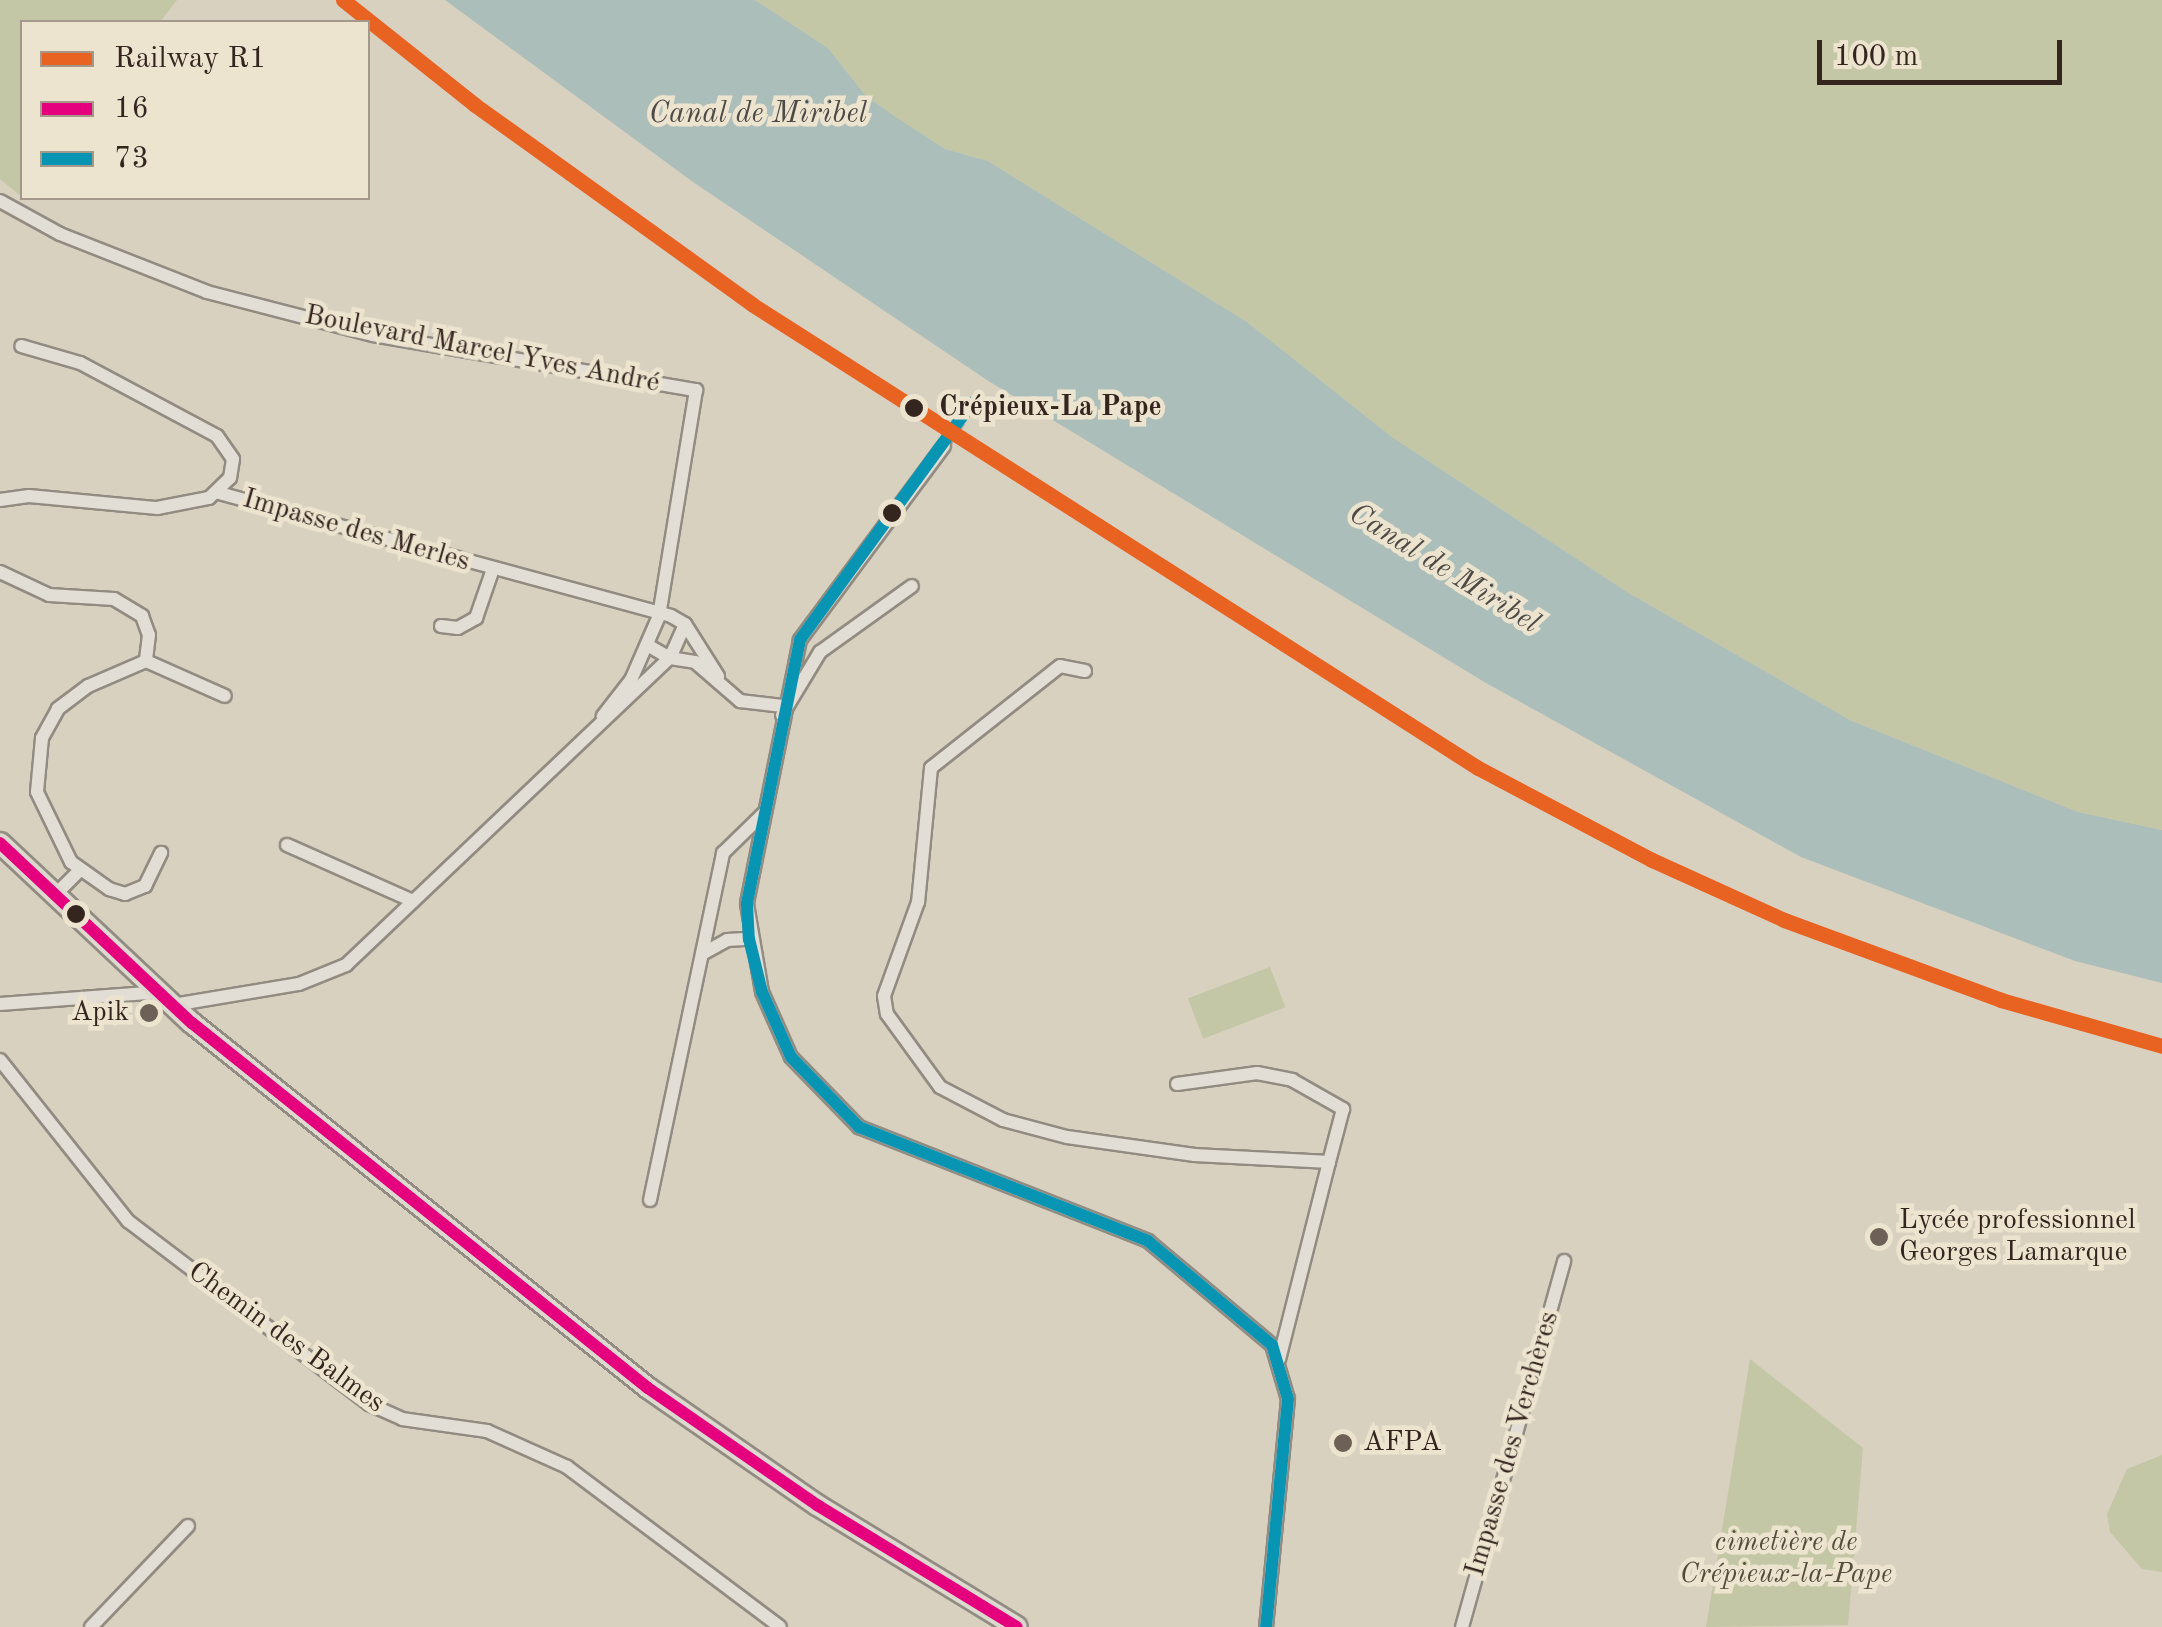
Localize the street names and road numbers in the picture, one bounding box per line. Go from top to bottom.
street label: Boulevard Marcel Yves André [302,299,662,401]
street label: Impasse des Merles [239,483,473,579]
street label: Chemin des Balmes [181,1255,391,1421]
street label: Impasse des Verchères [1459,1308,1567,1580]

